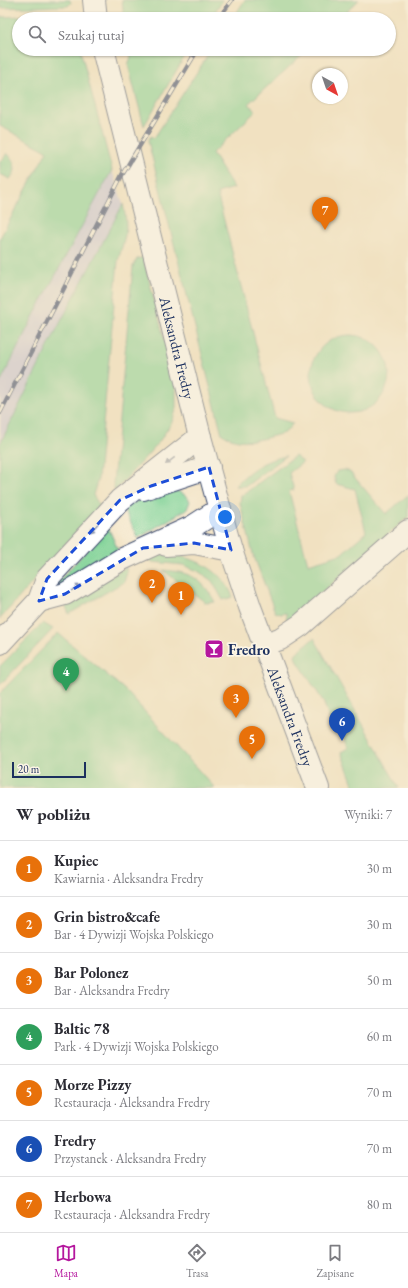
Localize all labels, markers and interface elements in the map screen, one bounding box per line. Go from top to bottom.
search box [12,12,396,56]
icon: search [26,23,48,45]
text: Szukaj tutaj [58,25,124,44]
north arrow [312,68,348,104]
pin: 7 [312,197,338,230]
street label: Aleksandra Fredry [156,294,200,401]
one-way arrow [164,456,175,465]
your location [215,507,235,527]
one-way arrow [89,523,98,534]
pin: 2 [139,570,165,603]
pin: 1 [168,582,194,615]
one-way arrow [70,584,81,592]
bar icon: Fredro [203,638,225,660]
place label: Fredro [228,640,271,659]
pin: 4 [53,658,79,691]
street label: Aleksandra Fredry [263,663,319,769]
pin: 3 [223,685,249,718]
pin: 6 [329,708,355,741]
pin: 5 [239,726,265,759]
scale bar [12,760,86,779]
text: 20 m [18,762,39,776]
text: W pobliżu [16,803,90,825]
text: Wyniki: 7 [344,806,392,823]
text: Kupiec [54,851,98,870]
text: 1 [26,860,32,877]
text: 30 m [367,860,392,877]
text: Kawiarnia · Aleksandra Fredry [54,870,203,887]
text: Grin bistro&cafe [54,907,160,926]
text: 2 [26,916,32,933]
text: 30 m [367,916,392,933]
text: Bar · 4 Dywizji Wojska Polskiego [54,926,214,943]
text: Bar Polonez [54,963,129,982]
text: 3 [26,972,32,989]
text: 50 m [367,972,392,989]
text: Bar · Aleksandra Fredry [54,982,170,999]
text: Baltic 78 [54,1019,110,1038]
text: 4 [26,1028,32,1045]
text: 60 m [367,1028,392,1045]
text: Park · 4 Dywizji Wojska Polskiego [54,1038,219,1055]
text: Morze Pizzy [54,1075,131,1094]
text: 5 [26,1084,32,1101]
text: 70 m [367,1084,392,1101]
text: Restauracja · Aleksandra Fredry [54,1094,210,1111]
text: Fredry [54,1131,96,1150]
text: 6 [26,1140,32,1157]
text: 70 m [367,1140,392,1157]
text: Przystanek · Aleksandra Fredry [54,1150,206,1167]
text: Herbowa [54,1187,111,1206]
text: 7 [26,1196,32,1213]
text: 80 m [367,1196,392,1213]
text: Restauracja · Aleksandra Fredry [54,1206,210,1223]
tab: Mapa [54,1242,78,1280]
tab: Trasa [186,1242,208,1280]
tab: Zapisane [316,1242,354,1280]

